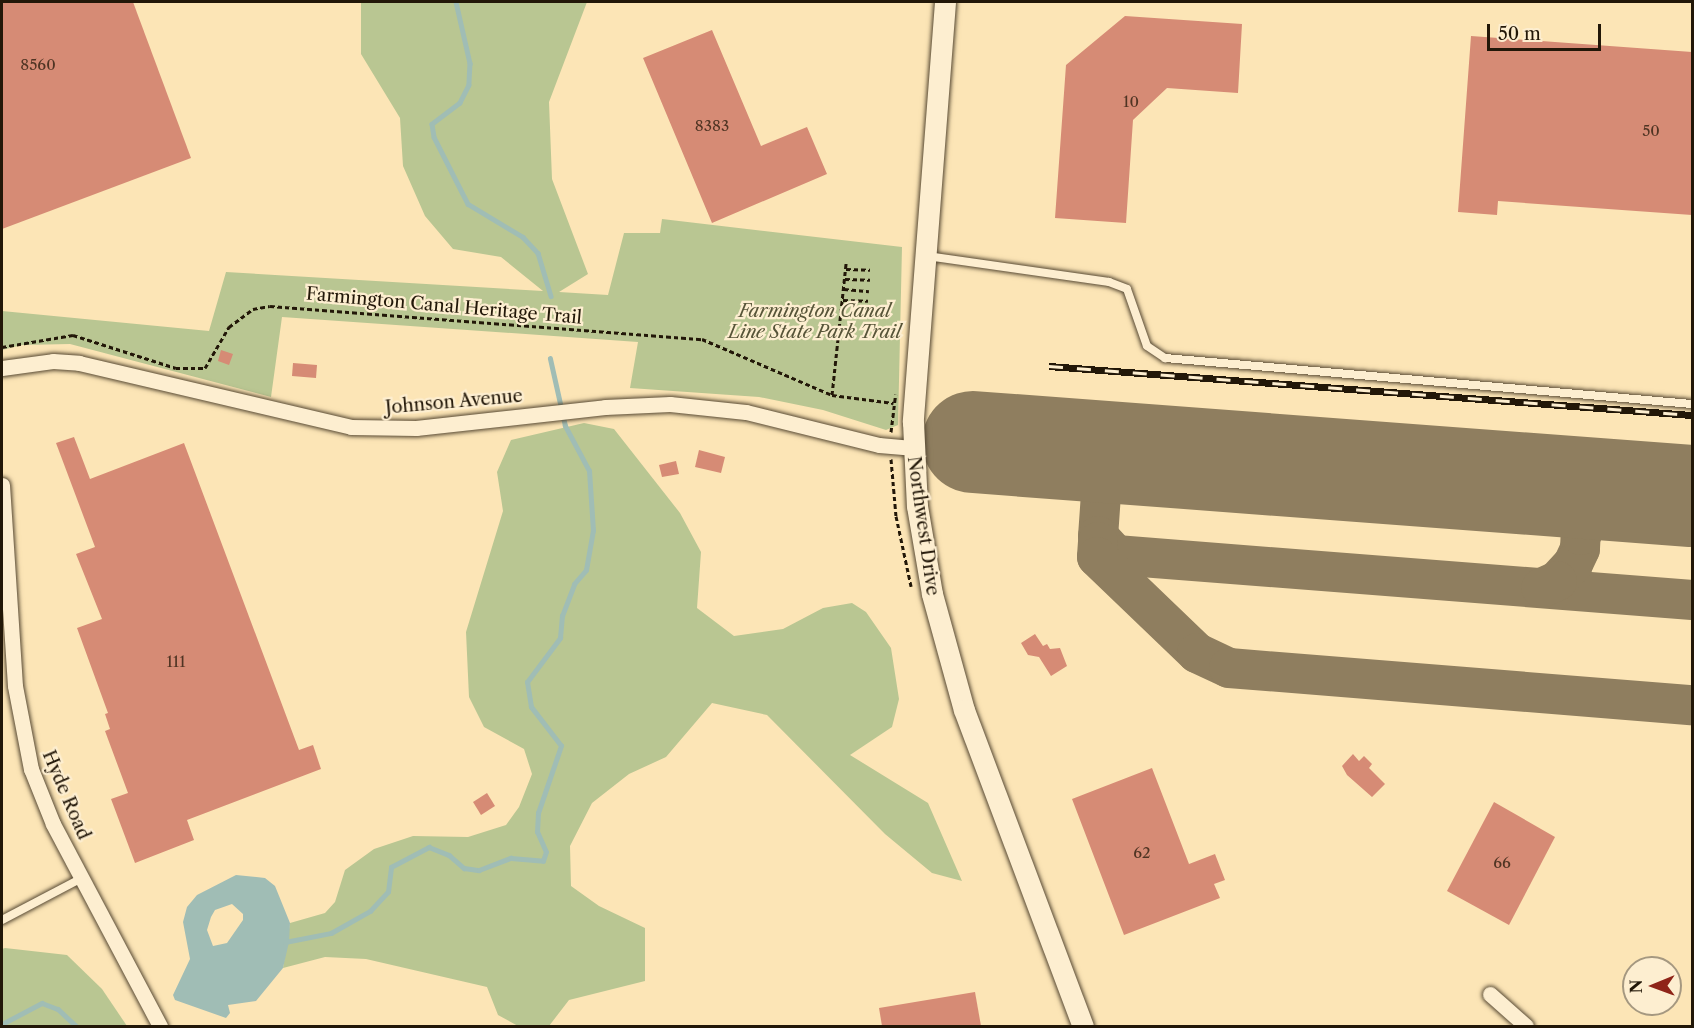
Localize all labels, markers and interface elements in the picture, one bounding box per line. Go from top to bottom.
scale bar [1490,12,1604,50]
text: 50 m [1498,23,1541,45]
house number: 8560 [20,56,56,74]
house number: 10 [1123,93,1139,111]
house number: 8383 [695,117,729,135]
house number: 50 [1642,122,1660,140]
street label: Farmington Canal Heritage Trail [305,283,583,329]
park label: Farmington Canal Line State Park Trail [728,301,902,344]
street label: Johnson Avenue [384,385,524,419]
street label: Northwest Drive [903,455,943,597]
house number: 111 [167,653,185,671]
street label: Hyde Road [38,747,94,843]
house number: 62 [1133,844,1151,862]
house number: 66 [1493,854,1511,872]
north arrow [1622,956,1682,1016]
text: N [1626,979,1646,993]

